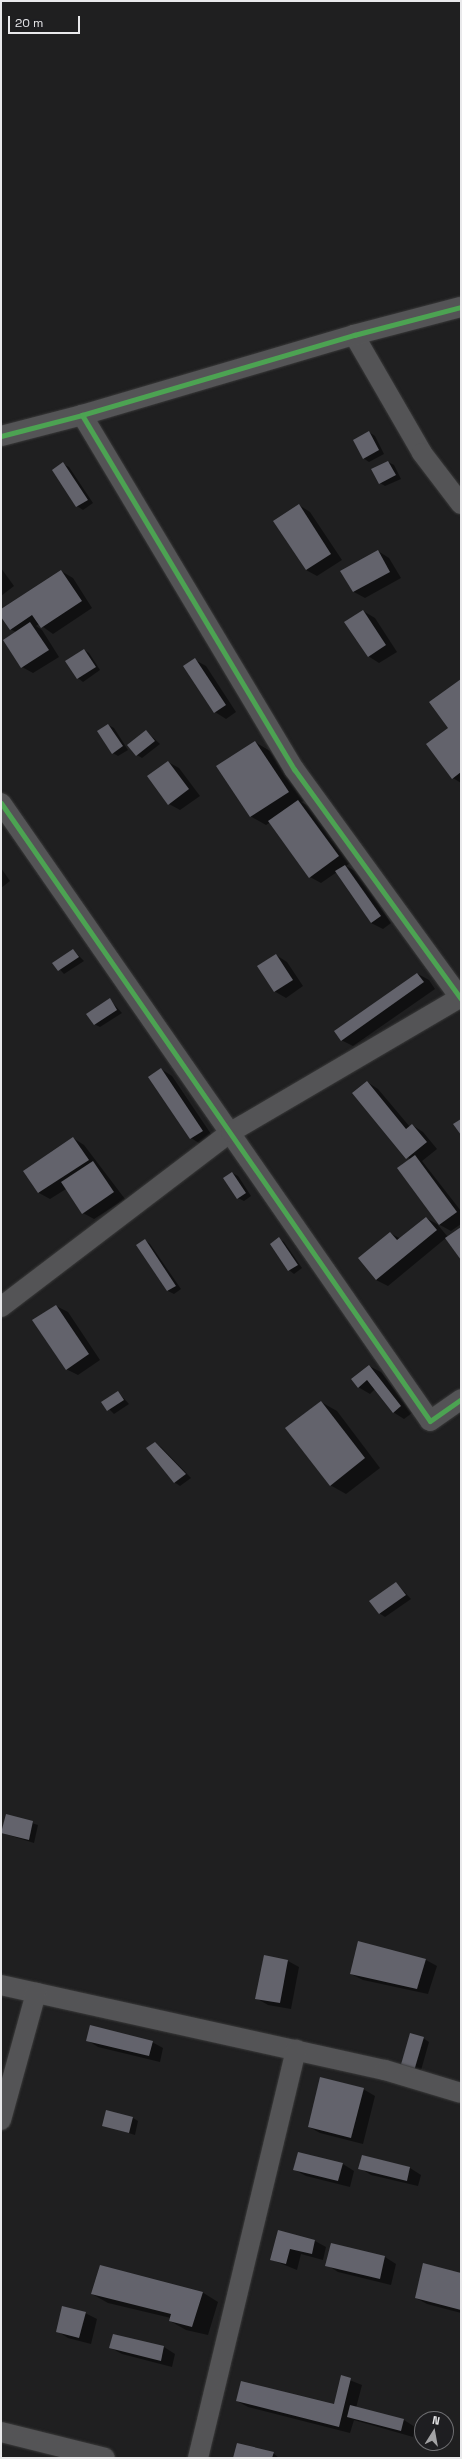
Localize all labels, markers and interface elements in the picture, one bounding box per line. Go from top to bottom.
scale bar [10,8,82,34]
text: 20 m [15,15,43,31]
north arrow [414,2411,454,2451]
text: N [431,2413,441,2428]

